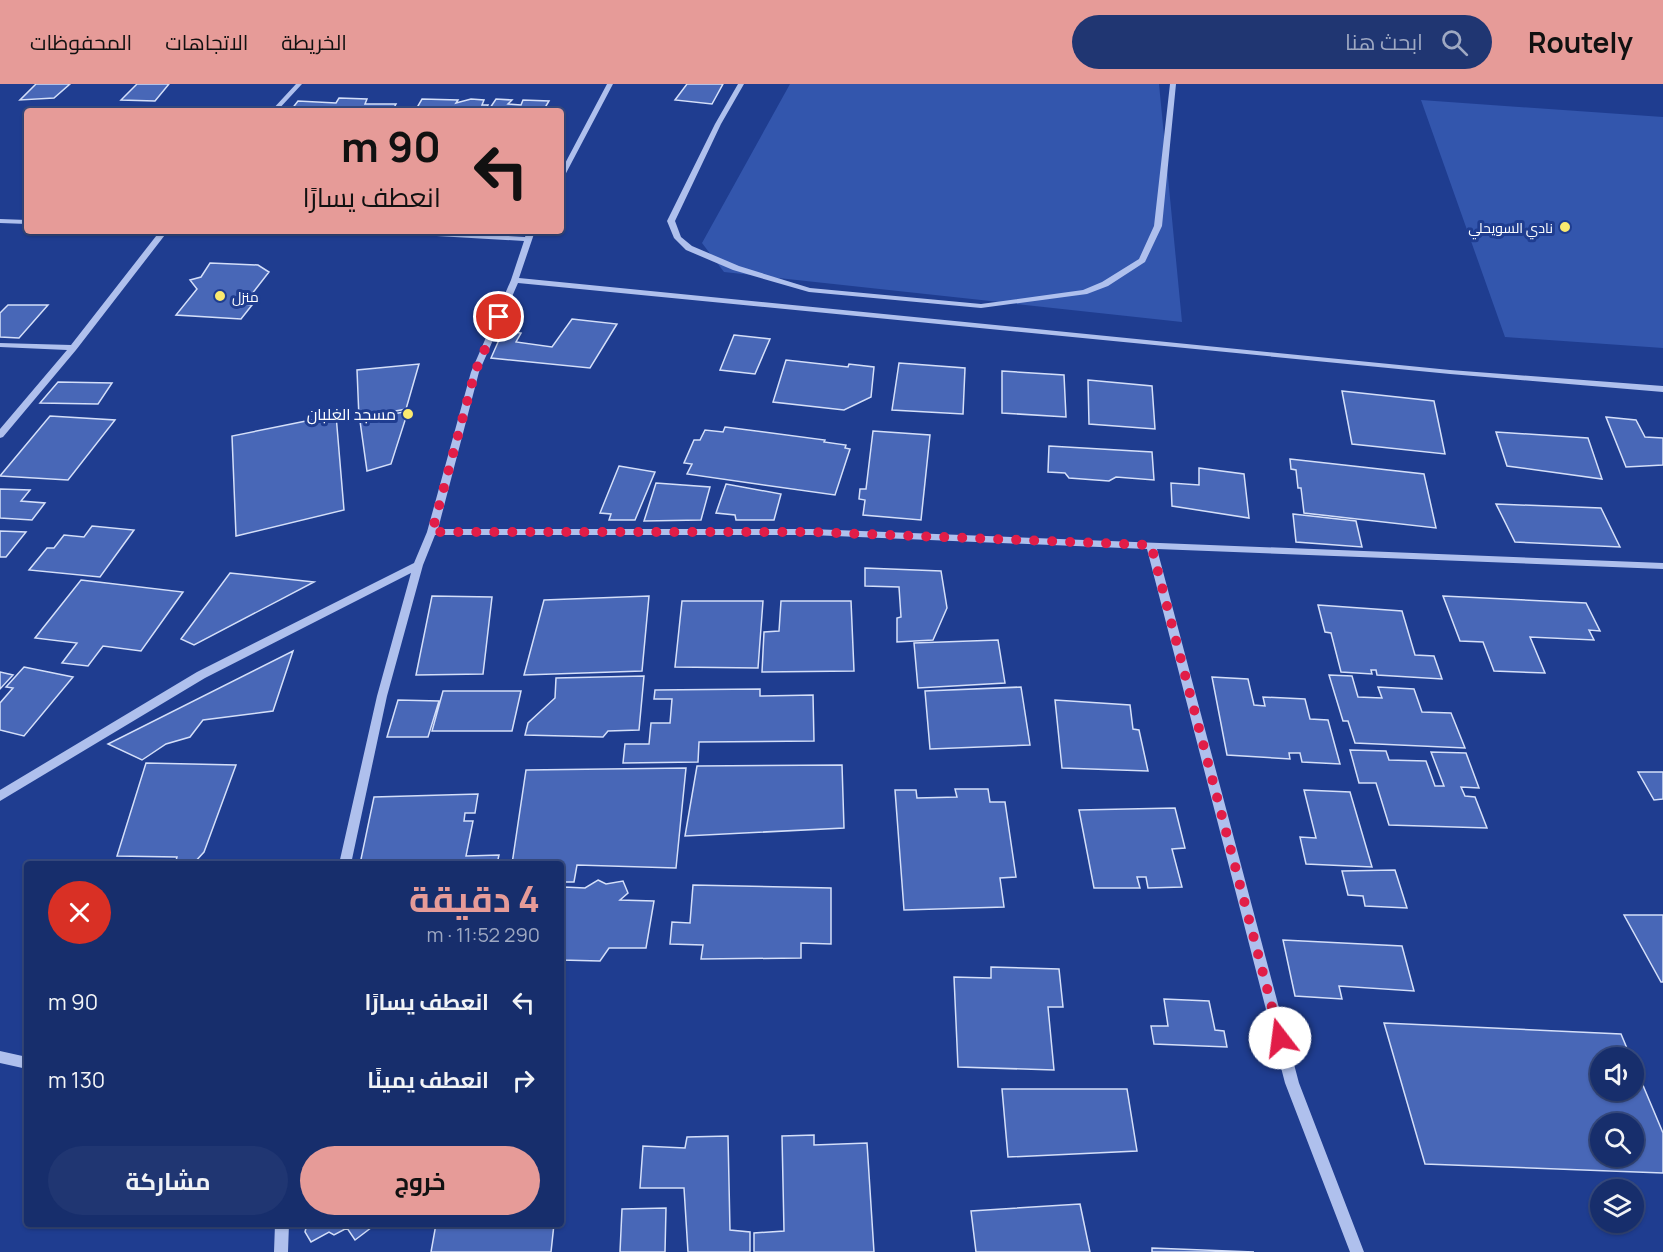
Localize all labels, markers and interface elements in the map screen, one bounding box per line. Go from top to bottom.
search box [1072,15,1492,69]
text: Routely [1528,23,1633,61]
icon: search [1438,26,1471,59]
text: ابحث هنا [1345,27,1423,57]
text: المحفوظات [30,28,132,56]
text: الاتجاهات [165,28,248,56]
text: الخريطة [281,28,347,56]
text: 90 m [341,117,441,175]
icon: left [462,132,540,210]
text: انعطف يسارًا [302,178,441,215]
place label: نادي السويحلي [1468,218,1553,240]
marker: نادي السويحلي [1558,220,1572,234]
place label: منزل [232,287,259,306]
marker: منزل [213,289,227,303]
pin [473,291,524,342]
icon: arrive [482,300,515,333]
place label: مسجد الغلبان [307,403,396,425]
marker: مسجد الغلبان [401,407,415,421]
text: 4 دقيقة [409,874,540,923]
button: close [48,881,111,944]
text: 290 m · 11:52 [427,921,540,948]
icon: left [507,986,540,1019]
text: 90 m [48,987,98,1017]
text: انعطف يسارًا [365,987,489,1017]
position arrow [1248,1006,1312,1070]
map controls [1590,1047,1644,1233]
button: sound [1590,1047,1644,1101]
icon: right [507,1064,540,1097]
text: 130 m [48,1065,105,1095]
text: انعطف يمينًا [367,1065,489,1095]
button: search [1590,1113,1644,1167]
button: مشاركة [48,1146,288,1215]
button: خروج [300,1146,540,1215]
button: layers [1590,1179,1644,1233]

